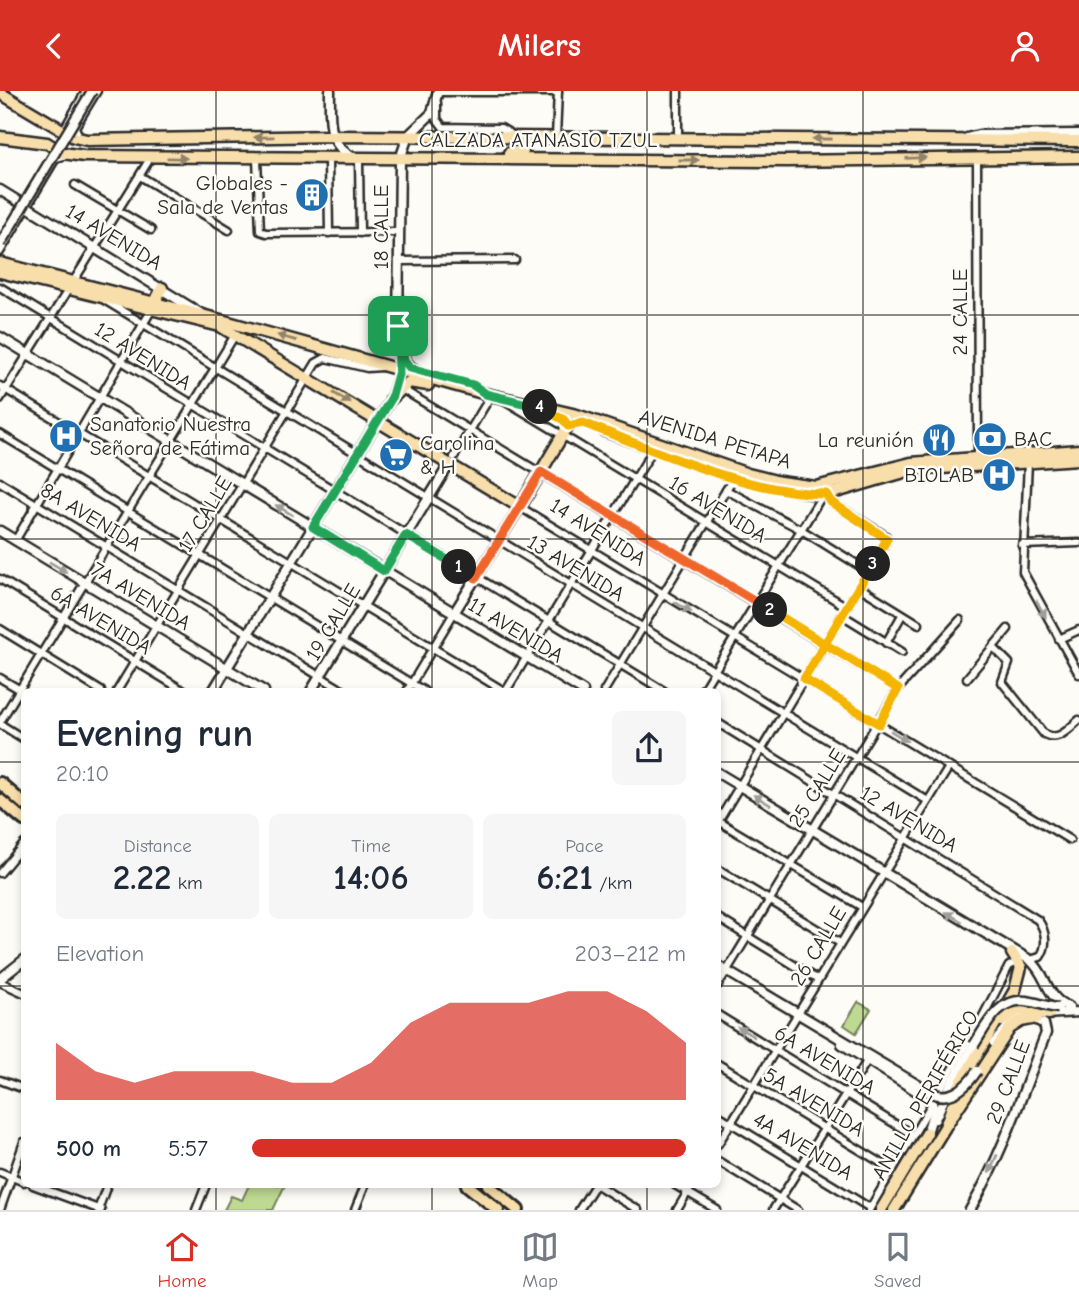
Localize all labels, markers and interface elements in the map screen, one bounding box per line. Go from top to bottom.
icon: back [35,27,73,65]
text: Milers [498,27,581,64]
icon: person [1006,27,1044,65]
street label: CALZADA ATANASIO TZUL [419,128,658,152]
one-way arrow [253,131,275,143]
one-way arrow [811,133,833,145]
one-way arrow [166,152,188,164]
one-way arrow [905,153,927,164]
one-way arrow [678,154,700,166]
place label: Globales - Sala de Ventas [157,171,288,219]
building icon: Globales - Sala de Ventas [293,176,331,214]
street label: 18 CALLE [369,185,393,269]
street label: 14 AVENIDA [61,199,167,275]
street label: 24 CALLE [948,269,972,355]
pin [368,296,428,356]
icon: arrive [379,307,417,345]
street label: 12 AVENIDA [90,317,196,395]
one-way arrow [275,332,297,343]
pin: 4 [522,389,558,425]
one-way arrow [333,392,352,405]
text: 4 [535,395,544,417]
street label: AVENIDA PETAPA [636,404,794,474]
place label: Sanatorio Nuestra Señora de Fátima [90,412,251,460]
hospital icon: Sanatorio Nuestra Señora de Fátima [47,417,85,455]
bank icon: BAC [971,420,1009,458]
restaurant icon: La reunión [920,421,958,459]
place label: BAC [1014,427,1052,451]
place label: La reunión [818,428,914,452]
place label: Carolina & H [420,431,495,479]
supermarket icon: Carolina & H [377,436,415,474]
hospital icon: BIOLAB [980,456,1018,494]
place label: BIOLAB [904,463,974,487]
street label: 16 AVENIDA [665,471,771,547]
street label: 17 CALLE [173,472,237,556]
street label: 8A AVENIDA [37,478,145,556]
street label: 14 AVENIDA [546,493,650,571]
one-way arrow [274,503,293,516]
street label: 13 AVENIDA [523,530,629,606]
pin: 3 [856,547,890,581]
pin: 1 [442,549,476,585]
text: 3 [868,552,877,574]
text: 1 [455,555,462,577]
street label: 7A AVENIDA [87,557,195,635]
one-way arrow [49,560,68,573]
street label: 19 CALLE [301,579,365,665]
street label: 6A AVENIDA [46,581,156,659]
street label: 11 AVENIDA [464,592,568,668]
pin: 2 [752,593,788,627]
text: 2 [765,598,774,620]
one-way arrow [673,600,692,613]
one-way arrow [1035,600,1047,619]
button: share [612,711,686,785]
text: Evening run [56,712,253,756]
one-way arrow [889,730,908,743]
street label: 25 CALLE [783,744,851,832]
text: 20:10 [56,760,109,787]
street label: 12 AVENIDA [856,781,962,857]
one-way arrow [752,794,771,806]
text: Distance [124,835,192,857]
text: Time [351,835,391,857]
text: Pace [565,835,603,857]
text: 2.22 [113,857,171,898]
text: 14:06 [333,857,409,898]
text: 6:21 [536,857,593,898]
text: km [171,872,203,894]
text: /km [593,872,632,894]
street label: 26 CALLE [785,902,851,990]
one-way arrow [945,911,964,923]
text: Elevation [56,940,144,967]
text: 203–212 m [575,940,686,967]
street label: ANILLO PERIFÉRICO [867,1006,983,1184]
street label: 6A AVENIDA [770,1021,880,1099]
one-way arrow [736,1026,755,1039]
street label: 29 CALLE [981,1037,1035,1127]
street label: 5A AVENIDA [759,1063,869,1141]
street label: 4A AVENIDA [749,1107,857,1185]
text: 500 m [56,1135,121,1162]
text: 5:57 [168,1135,208,1162]
one-way arrow [987,1154,998,1175]
tab: Home [157,1228,206,1292]
tab: Map [521,1228,559,1292]
tab: Saved [874,1228,922,1292]

